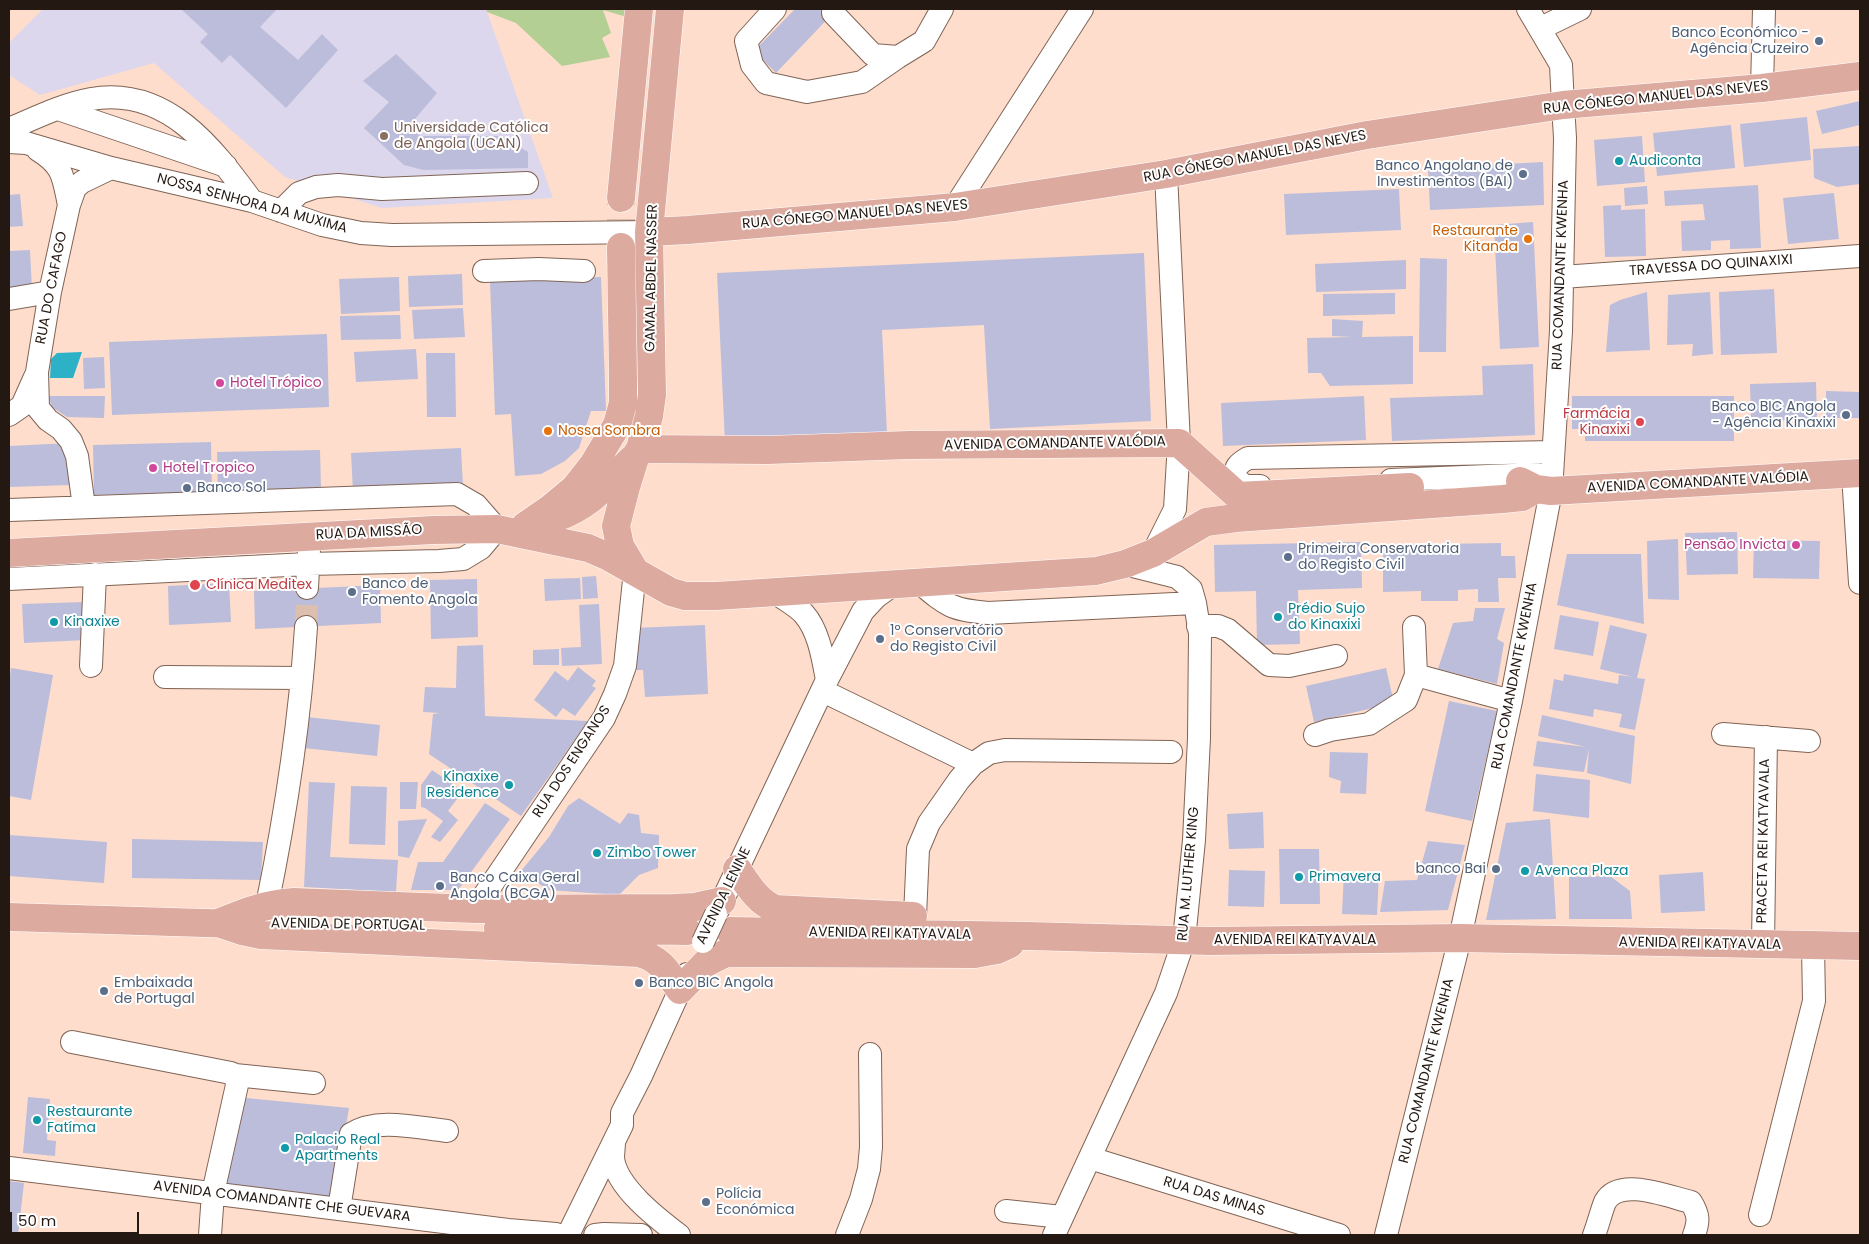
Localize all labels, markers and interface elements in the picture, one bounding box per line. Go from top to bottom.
place label: Banco Económico - Agência Cruzeiro [1671,25,1809,58]
marker: Banco Económico - Agência Cruzeiro [1813,35,1825,47]
street label: RUA CÓNEGO MANUEL DAS NEVES [1542,78,1770,118]
place label: Universidade Católica de Angola (UCAN) [394,120,548,152]
street label: RUA CÓNEGO MANUEL DAS NEVES [1142,127,1368,187]
marker: Universidade Católica de Angola (UCAN) [378,130,390,142]
place label: Audiconta [1629,153,1701,169]
marker: Audiconta [1613,155,1625,167]
place label: Banco Angolano de Investimentos (BAI) [1375,158,1513,190]
marker: Banco Angolano de Investimentos (BAI) [1517,168,1529,180]
street label: NOSSA SENHORA DA MUXIMA [155,170,349,238]
street label: RUA COMANDANTE KWENHA [1549,180,1573,370]
street label: RUA CÓNEGO MANUEL DAS NEVES [741,197,969,233]
street label: GAMAL ABDEL NASSER [642,204,662,352]
place label: Restaurante Kitanda [1433,223,1518,256]
street label: RUA DO CAFAGO [33,230,71,346]
marker: Restaurante Kitanda [1522,233,1534,245]
street label: TRAVESSA DO QUINAXIXI [1629,252,1793,280]
place label: Hotel Trópico [230,375,322,391]
marker: Hotel Trópico [214,377,226,389]
place label: Banco BIC Angola - Agência Kinaxixi [1711,399,1836,432]
place label: Farmácia Kinaxixi [1563,406,1630,438]
marker: Banco BIC Angola - Agência Kinaxixi [1840,409,1852,421]
marker: Farmácia Kinaxixi [1634,416,1646,428]
place label: Nossa Sombra [558,423,660,439]
marker: Nossa Sombra [542,425,554,437]
street label: AVENIDA COMANDANTE VALÓDIA [944,434,1166,454]
place label: Hotel Tropico [163,460,255,476]
marker: Hotel Tropico [147,462,159,474]
street label: AVENIDA COMANDANTE VALÓDIA [1587,469,1809,497]
place label: Banco Sol [197,480,266,496]
marker: Banco Sol [181,482,193,494]
street label: RUA DA MISSÃO [315,522,423,544]
place label: Pensão Invicta [1684,537,1786,553]
marker: Pensão Invicta [1790,539,1802,551]
place label: Primeira Conservatoria do Registo Civil [1298,541,1459,574]
marker: Primeira Conservatoria do Registo Civil [1282,551,1294,563]
place label: Banco de Fomento Angola [362,576,478,608]
place label: Clínica Meditex [206,577,312,593]
marker: Clínica Meditex [188,578,202,592]
street label: RUA COMANDANTE KWENHA [1489,581,1541,771]
marker: Banco de Fomento Angola [346,586,358,598]
place label: Prédio Sujo do Kinaxixi [1288,601,1365,634]
marker: Prédio Sujo do Kinaxixi [1272,611,1284,623]
place label: Kinaxixe [64,614,120,630]
marker: Kinaxixe [48,616,60,628]
place label: 1º Conservatório do Registo Civil [890,623,1003,656]
marker: 1º Conservatório do Registo Civil [874,633,886,645]
street label: RUA DOS ENGANOS [529,703,615,821]
street label: PRACETA REI KATYAVALA [1754,758,1774,924]
place label: Kinaxixe Residence [427,769,499,802]
marker: Kinaxixe Residence [503,779,515,791]
street label: RUA M. LUTHER KING [1175,806,1203,942]
place label: Zimbo Tower [607,845,697,861]
street label: AVENIDA LENINE [693,845,755,947]
marker: Zimbo Tower [591,847,603,859]
place label: banco Bai [1415,861,1486,877]
marker: banco Bai [1490,863,1502,875]
place label: Avenca Plaza [1535,863,1628,879]
marker: Avenca Plaza [1519,865,1531,877]
place label: Primavera [1309,869,1381,885]
place label: Banco Caixa Geral Angola (BCGA) [450,870,580,902]
marker: Primavera [1293,871,1305,883]
marker: Banco Caixa Geral Angola (BCGA) [434,880,446,892]
street label: AVENIDA DE PORTUGAL [271,915,425,935]
street label: AVENIDA REI KATYAVALA [809,924,971,944]
street label: AVENIDA REI KATYAVALA [1214,932,1376,948]
street label: AVENIDA REI KATYAVALA [1619,934,1781,954]
place label: Embaixada de Portugal [114,975,195,1008]
place label: Banco BIC Angola [649,975,774,991]
marker: Banco BIC Angola [633,977,645,989]
street label: RUA COMANDANTE KWENHA [1396,977,1458,1165]
marker: Embaixada de Portugal [98,985,110,997]
place label: Restaurante Fatíma [47,1104,132,1136]
marker: Restaurante Fatíma [31,1114,43,1126]
place label: Palacio Real Apartments [295,1132,380,1164]
marker: Palacio Real Apartments [279,1142,291,1154]
street label: RUA DAS MINAS [1161,1174,1267,1220]
street label: AVENIDA COMANDANTE CHE GUEVARA [152,1178,412,1226]
place label: Polícia Económica [716,1186,794,1218]
marker: Polícia Económica [700,1196,712,1208]
scale bar [12,1202,141,1234]
text: 50 m [18,1210,56,1231]

